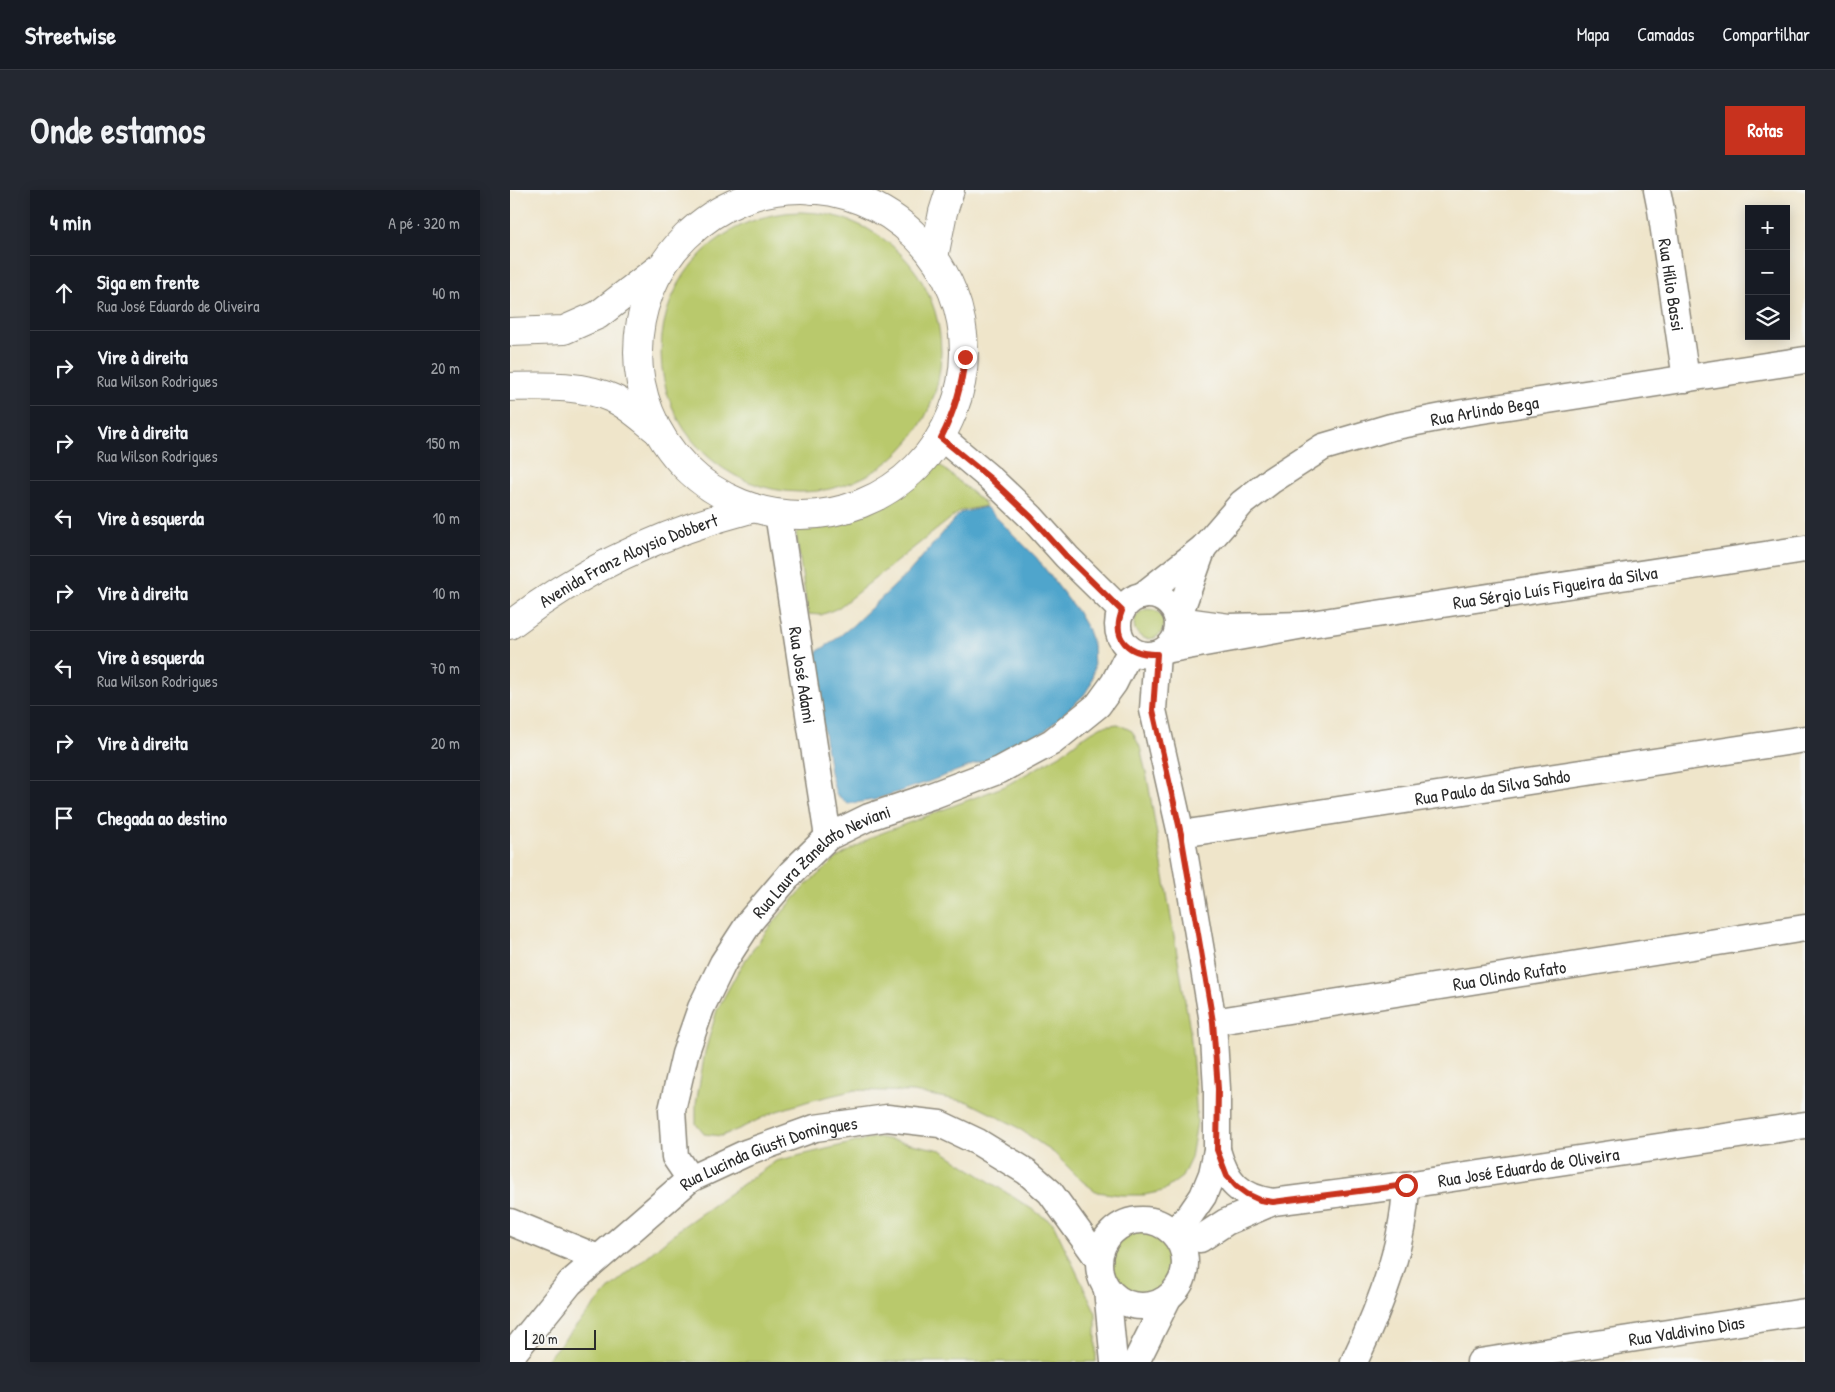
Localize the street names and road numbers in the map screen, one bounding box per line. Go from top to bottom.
street label: Rua Hílio Bassi [1653,237,1691,333]
street label: Rua Arlindo Bega [1428,389,1540,432]
street label: Avenida Franz Aloysio Dobbert [534,506,722,613]
street label: Rua Sérgio Luís Figueira da Silva [1451,559,1659,615]
street label: Rua José Adami [783,625,823,725]
street label: Rua Paulo da Silva Sahdo [1413,762,1572,811]
street label: Rua Laura Zanelato Neviani [746,798,894,923]
street label: Rua Olindo Rufato [1451,954,1568,996]
street label: Rua Lucinda Giusti Domingues [674,1110,859,1196]
street label: Rua José Eduardo de Oliveira [1436,1141,1621,1193]
street label: Rua Valdivino Dias [1627,1309,1746,1351]

